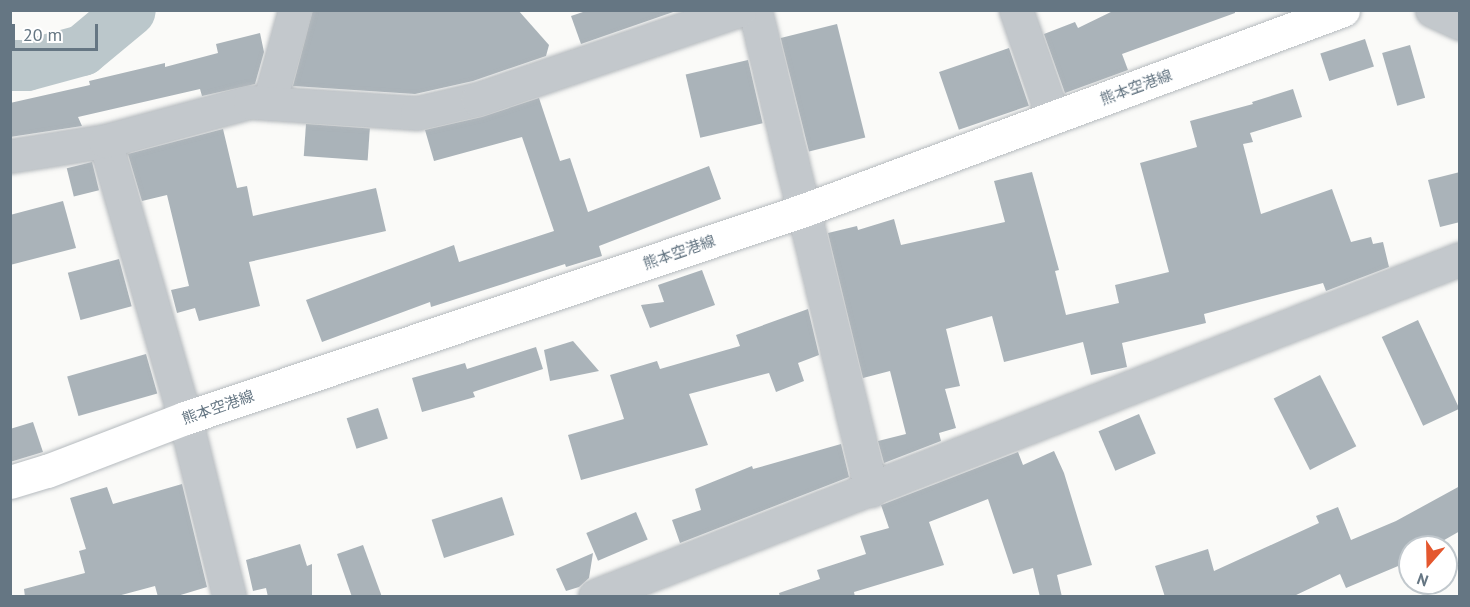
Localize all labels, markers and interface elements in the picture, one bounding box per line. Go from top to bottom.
scale bar [15,12,100,50]
text: 20 m [23,23,62,46]
street label: 熊本空港線 [1098,66,1174,108]
street label: 熊本空港線 [641,231,717,273]
street label: 熊本空港線 [180,386,256,428]
north arrow [1398,535,1458,595]
text: N [1414,569,1431,591]

